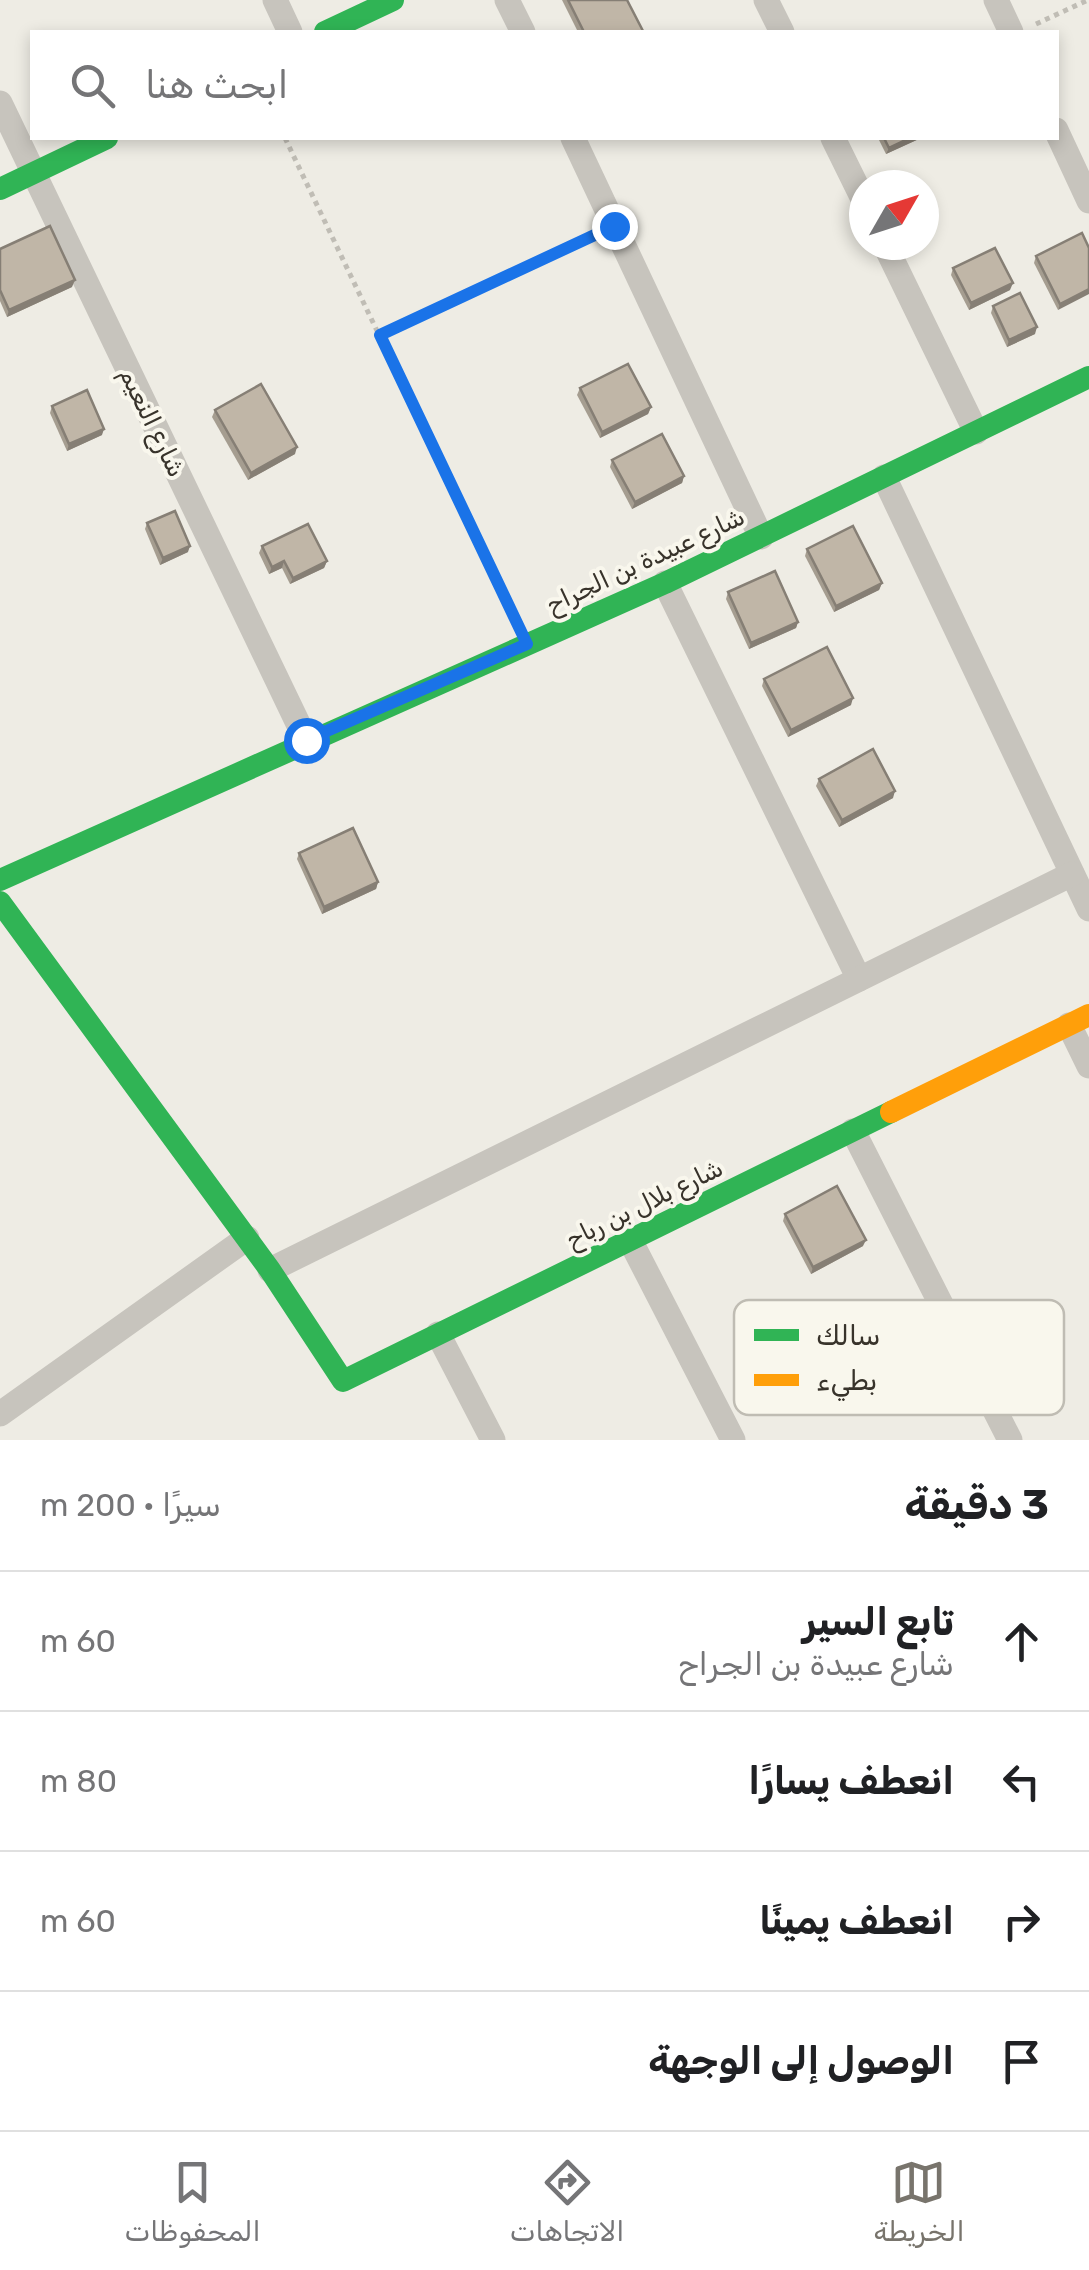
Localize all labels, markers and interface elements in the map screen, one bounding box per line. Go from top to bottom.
search box [30,30,1059,140]
icon: search [65,58,120,113]
text: ابحث هنا [145,62,288,108]
north arrow [849,170,939,260]
route end [592,204,638,250]
street label: شارع النعيم [111,363,191,483]
street label: شارع عبيدة بن الجراح [541,502,750,622]
route start [284,718,330,764]
street label: شارع بلال بن رباح [561,1153,729,1257]
legend [734,1300,1064,1415]
text: سالك [816,1319,880,1352]
text: بطيء [816,1364,877,1402]
text: 3 دقيقة [904,1480,1049,1530]
text: سيرًا · 200 m [40,1486,221,1524]
text: تابع السير [802,1599,954,1645]
icon: ahead [994,1614,1049,1669]
text: 60 m [40,1622,116,1660]
text: شارع عبيدة بن الجراح [678,1645,954,1683]
icon: left [994,1754,1049,1809]
text: انعطف يسارًا [748,1758,954,1804]
text: 80 m [40,1762,117,1800]
icon: right [994,1894,1049,1949]
text: انعطف يمينًا [759,1898,954,1944]
text: 60 m [40,1902,116,1940]
icon: arrive [994,2034,1049,2089]
text: الوصول إلى الوجهة [648,2038,954,2084]
tab: المحفوظات [125,2155,261,2248]
tab: الاتجاهات [510,2155,624,2248]
tab: الخريطة [873,2155,965,2248]

